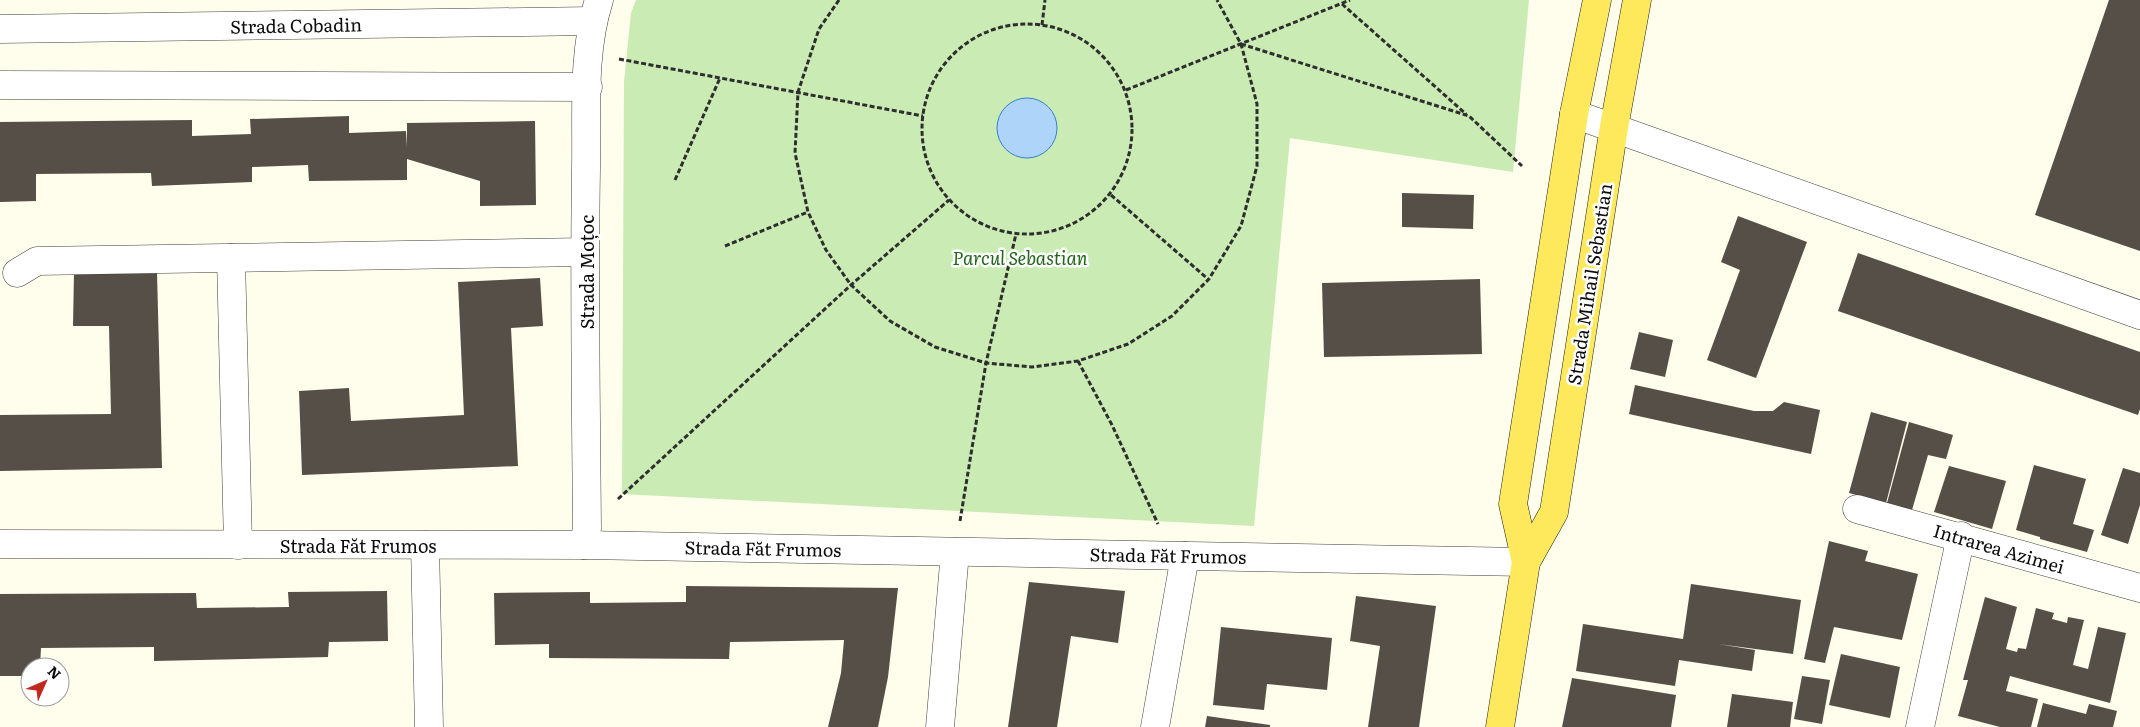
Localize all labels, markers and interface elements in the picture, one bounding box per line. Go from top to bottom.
street label: Strada Cobadin [230,10,362,40]
street label: Strada Mihail Sebastian [1560,181,1618,387]
street label: Strada Moțoc [573,215,600,329]
park label: Parcul Sebastian [953,244,1088,271]
street label: Intrarea Azimei [1930,516,2068,580]
street label: Strada Făt Frumos [280,532,436,559]
street label: Strada Făt Frumos [684,533,842,563]
street label: Strada Făt Frumos [1089,540,1247,570]
north arrow [20,657,70,707]
text: N [44,661,66,684]

